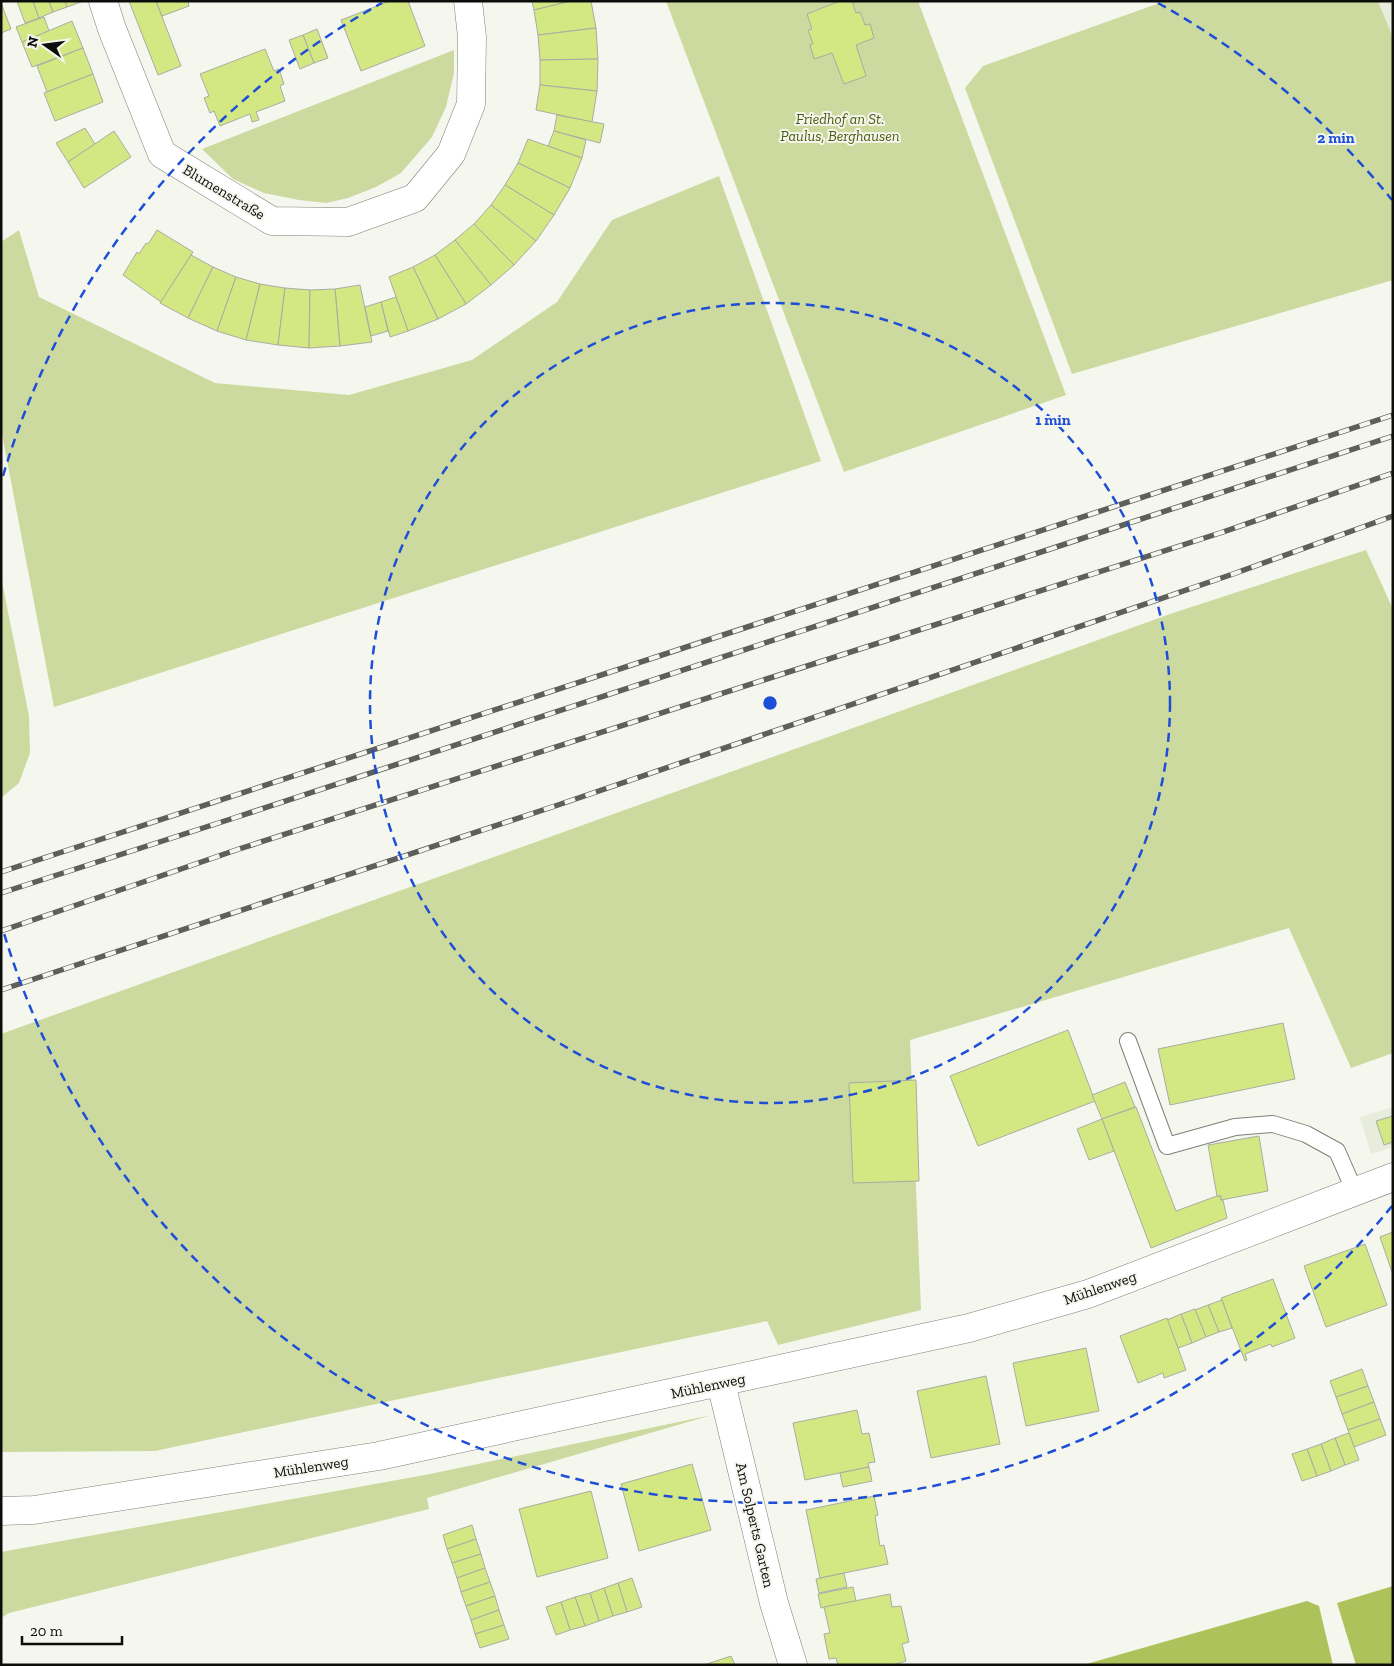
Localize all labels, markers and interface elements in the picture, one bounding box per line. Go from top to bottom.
north arrow [20,20,70,70]
text: N [23,34,42,49]
park label: Friedhof an St. Paulus, Berghausen [780,110,900,145]
text: 2 min [1317,129,1355,147]
street label: Blumenstraße [180,160,268,224]
text: 1 min [1035,411,1071,429]
centre of rings [761,694,779,712]
street label: Mühlenweg [1061,1267,1139,1309]
street label: Mühlenweg [669,1369,747,1403]
street label: Mühlenweg [272,1452,350,1482]
street label: Am Solperts Garten [732,1461,778,1590]
scale bar [22,1614,122,1646]
text: 20 m [30,1622,63,1640]

